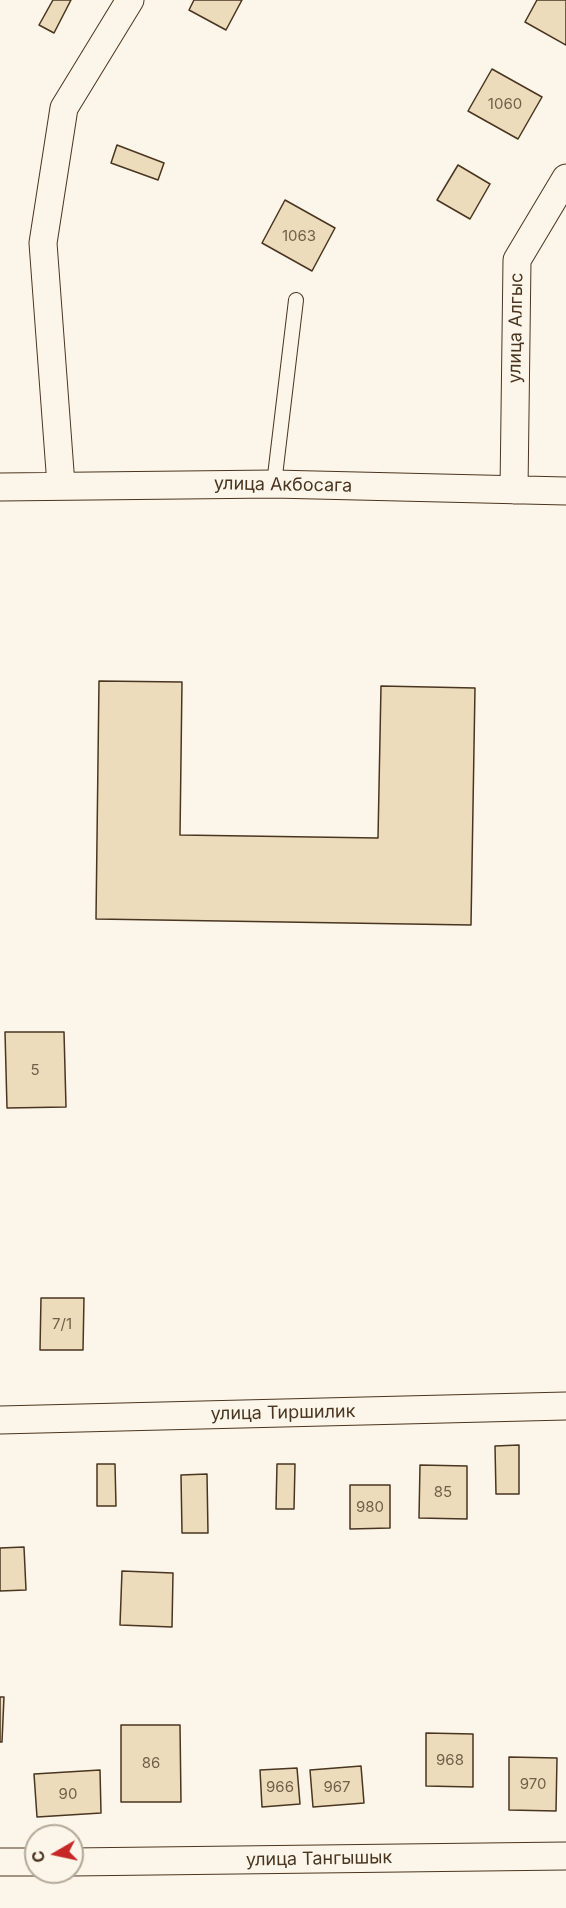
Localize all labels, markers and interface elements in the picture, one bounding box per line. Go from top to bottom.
house number: 1060 [488,95,522,113]
house number: 1063 [282,227,316,245]
street label: улица Алгыс [504,272,528,384]
street label: улица Акбосага [214,473,352,497]
house number: 5 [30,1061,40,1079]
house number: 7/1 [52,1315,72,1333]
street label: улица Тиршилик [210,1401,356,1425]
house number: 85 [434,1483,452,1501]
house number: 980 [356,1498,384,1516]
house number: 968 [436,1751,464,1769]
house number: 86 [142,1754,160,1772]
house number: 970 [520,1775,546,1793]
house number: 966 [266,1778,294,1796]
house number: 967 [323,1778,351,1796]
house number: 90 [59,1785,77,1803]
north arrow [24,1824,84,1884]
street label: улица Тангышык [246,1847,392,1871]
text: С [27,1849,49,1864]

